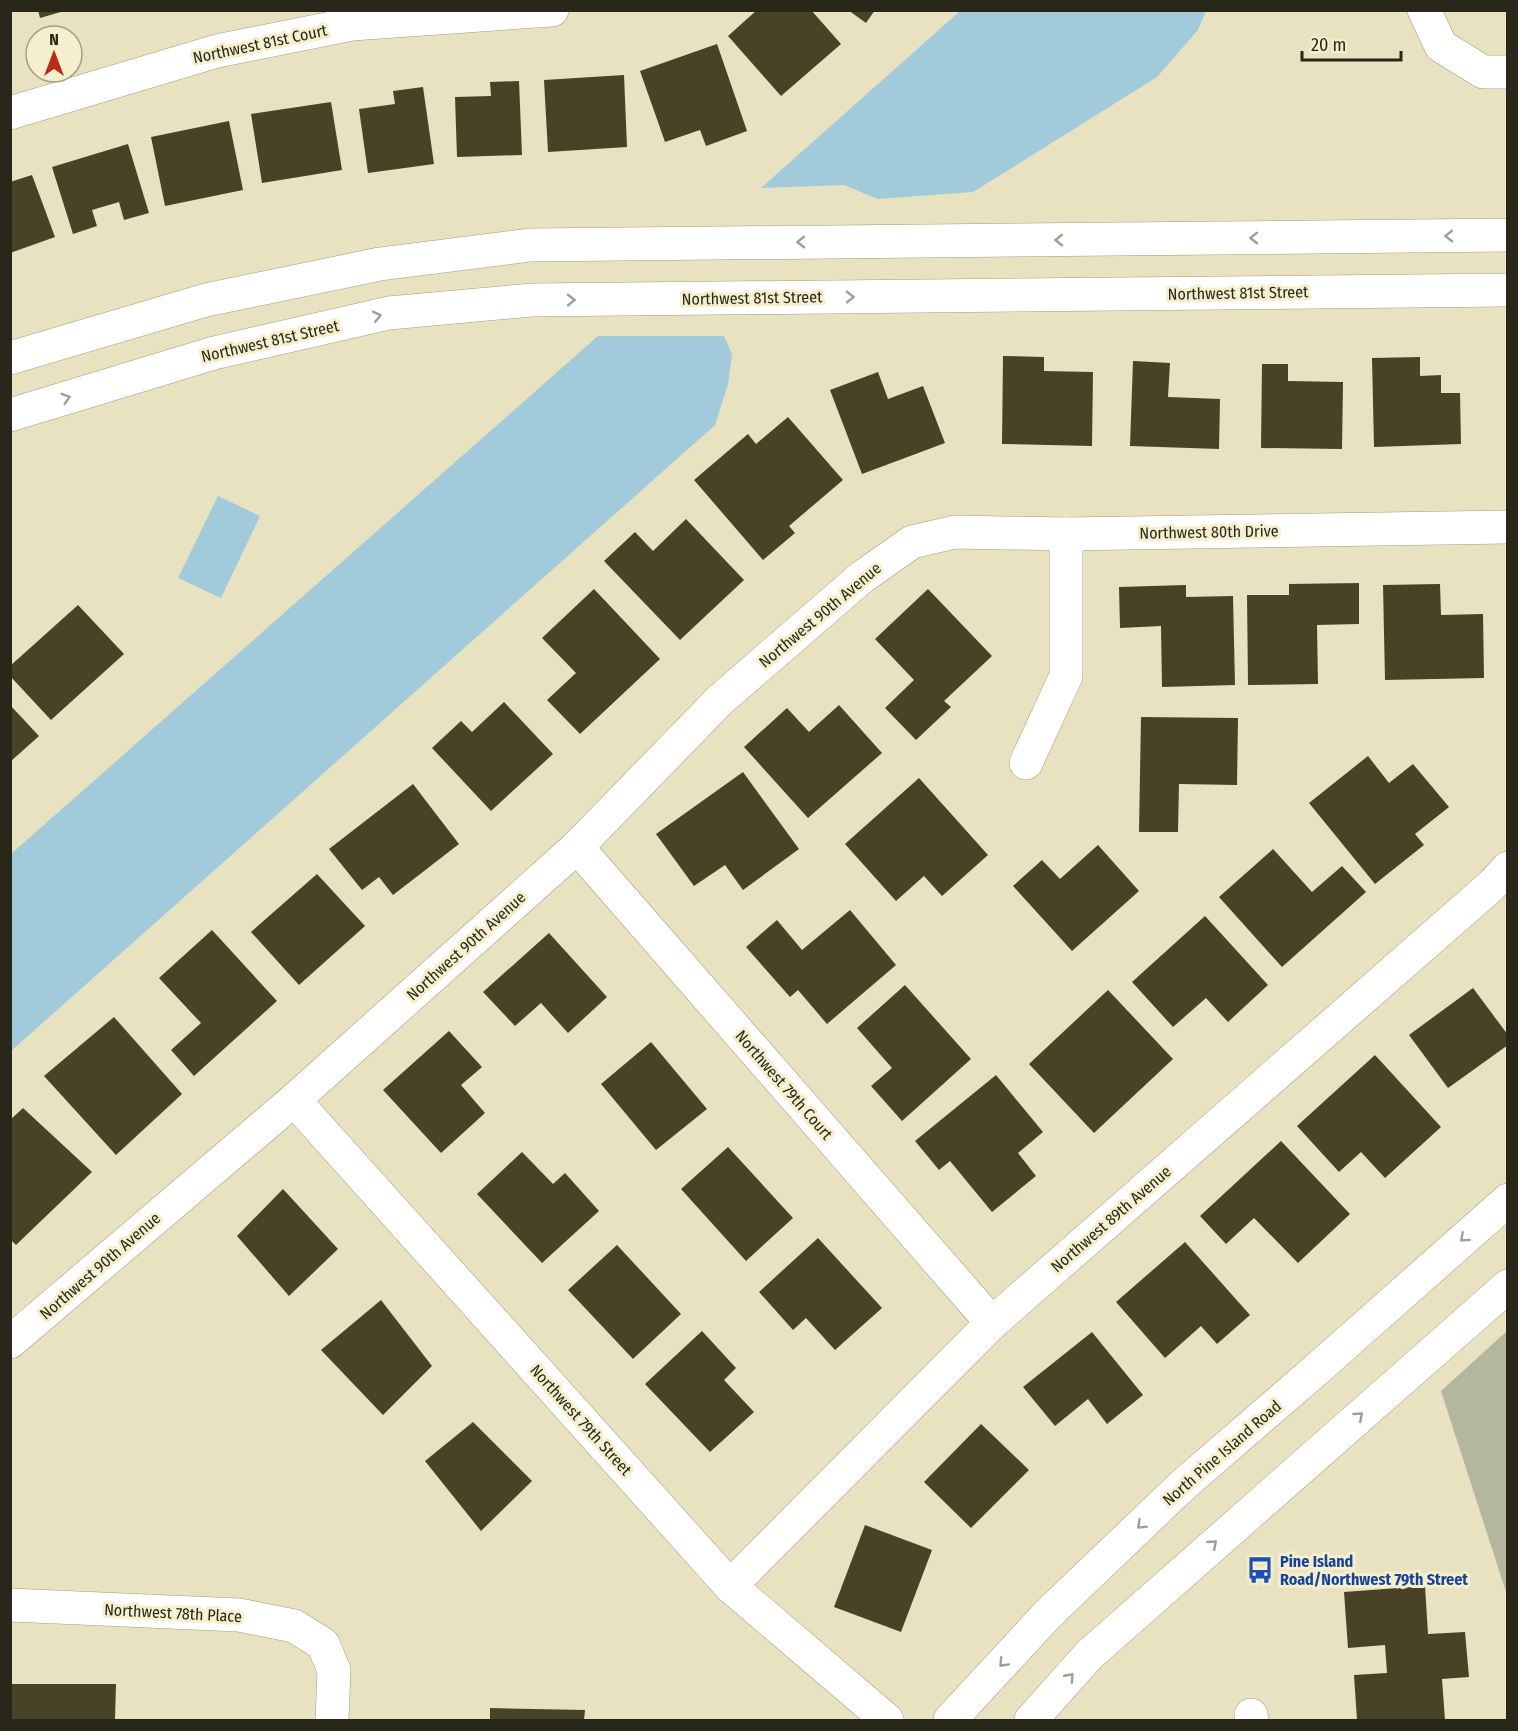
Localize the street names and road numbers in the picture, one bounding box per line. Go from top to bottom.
street label: Northwest 81st Court [191,20,330,68]
street label: Northwest 81st Street [1168,282,1309,304]
street label: Northwest 81st Street [682,287,823,309]
street label: Northwest 81st Street [199,316,341,366]
street label: Northwest 80th Drive [1139,521,1279,543]
street label: Northwest 90th Avenue [755,558,885,672]
street label: Northwest 90th Avenue [403,888,529,1004]
street label: Northwest 79th Court [731,1027,837,1144]
street label: Northwest 89th Avenue [1047,1162,1175,1276]
street label: Northwest 90th Avenue [36,1209,164,1323]
street label: Northwest 79th Street [526,1361,636,1480]
street label: North Pine Island Road [1159,1396,1285,1510]
street label: Northwest 78th Place [104,1600,242,1626]

